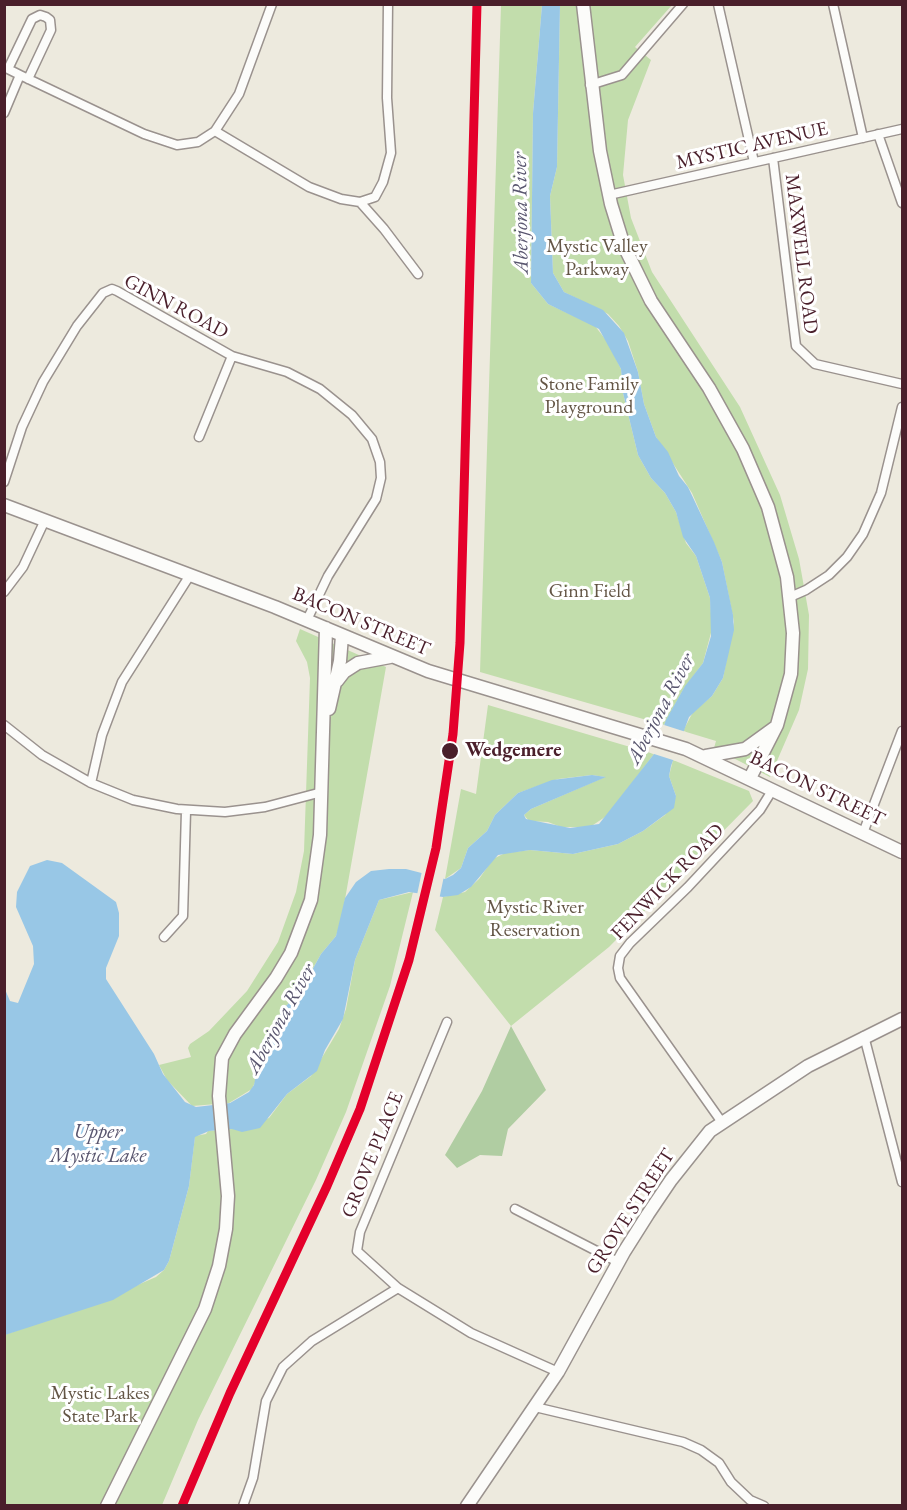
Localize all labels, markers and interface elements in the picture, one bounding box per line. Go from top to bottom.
street label: MYSTIC AVENUE [674,117,830,175]
water label: Aberjona River [507,152,535,274]
street label: MAXWELL ROAD [779,173,823,335]
park label: Mystic Valley Parkway [546,235,648,282]
street label: GINN ROAD [120,269,232,345]
park label: Stone Family Playground [539,373,639,420]
park label: Ginn Field [549,580,631,604]
street label: BACON STREET [289,582,433,662]
water label: Aberjona River [621,649,701,769]
place label: Wedgemere [465,739,561,763]
marker: Wedgemere [440,741,460,761]
street label: BACON STREET [746,746,888,832]
street label: FENWICK ROAD [607,819,729,945]
park label: Mystic River Reservation [486,896,584,943]
water label: Aberjona River [240,960,322,1078]
street label: GROVE PLACE [337,1089,409,1221]
water label: Upper Mystic Lake [50,1119,146,1169]
street label: GROVE STREET [581,1145,681,1279]
park label: Mystic Lakes State Park [50,1382,150,1429]

